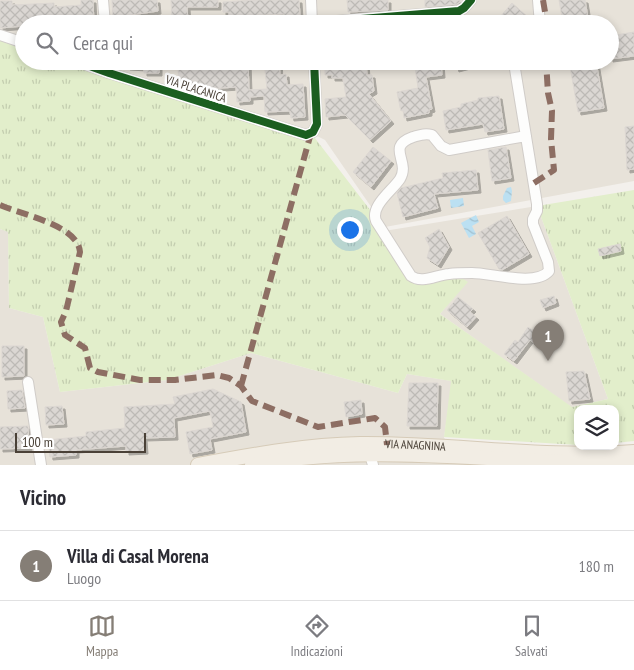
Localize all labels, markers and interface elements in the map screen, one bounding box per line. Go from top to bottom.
search box [15,15,619,70]
icon: search [33,29,61,57]
text: Cerca qui [73,31,133,55]
street label: VIA PLACANICA [163,71,229,106]
your location [337,217,363,243]
pin: 1 [532,320,564,361]
map controls [574,405,619,450]
button: layers [574,405,619,450]
scale bar [15,430,146,453]
text: 100 m [22,433,53,451]
street label: VIA ANAGNINA [384,436,447,454]
text: Vicino [20,484,66,511]
text: Villa di Casal Morena [67,544,209,568]
text: 1 [32,556,40,576]
text: 180 m [579,556,614,576]
text: Luogo [67,568,101,588]
tab: Mappa [86,612,118,660]
tab: Indicazioni [291,612,343,660]
tab: Salvati [515,612,548,660]

